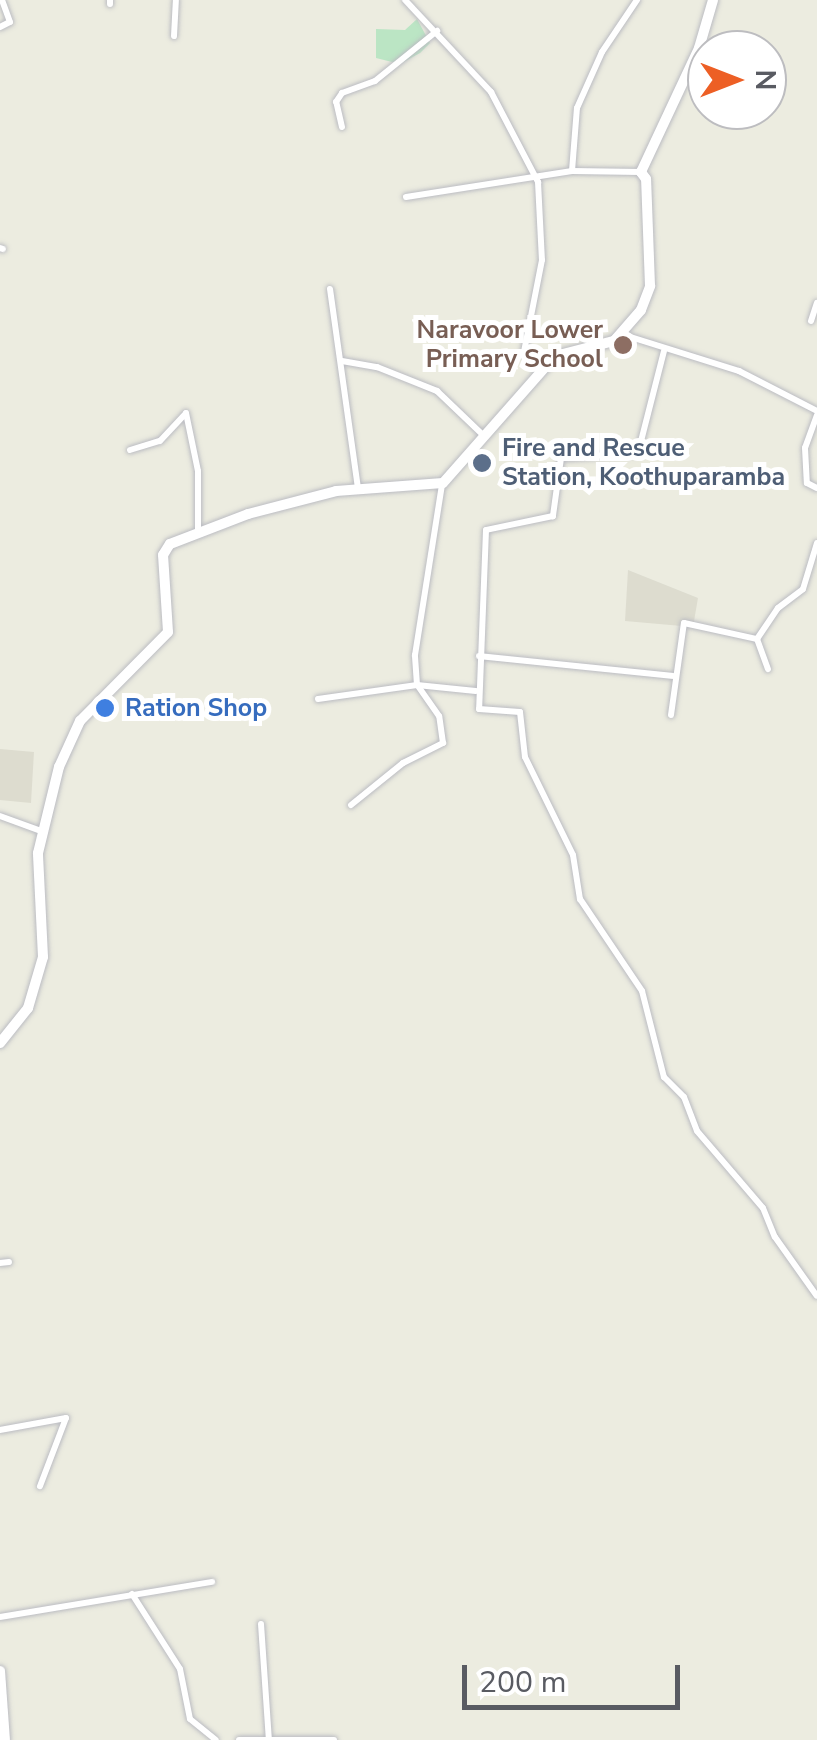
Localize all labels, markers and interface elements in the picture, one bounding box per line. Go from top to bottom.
north arrow [687,30,787,130]
text: N [746,70,784,90]
place label: Naravoor Lower Primary School [417,316,603,375]
marker: Naravoor Lower Primary School [612,334,634,356]
place label: Fire and Rescue Station, Koothuparamba [502,434,785,493]
marker: Fire and Rescue Station, Koothuparamba [471,452,493,474]
place label: Ration Shop [125,693,267,723]
marker: Ration Shop [94,697,116,719]
scale bar [467,1645,684,1707]
text: 200 m [479,1662,566,1703]

